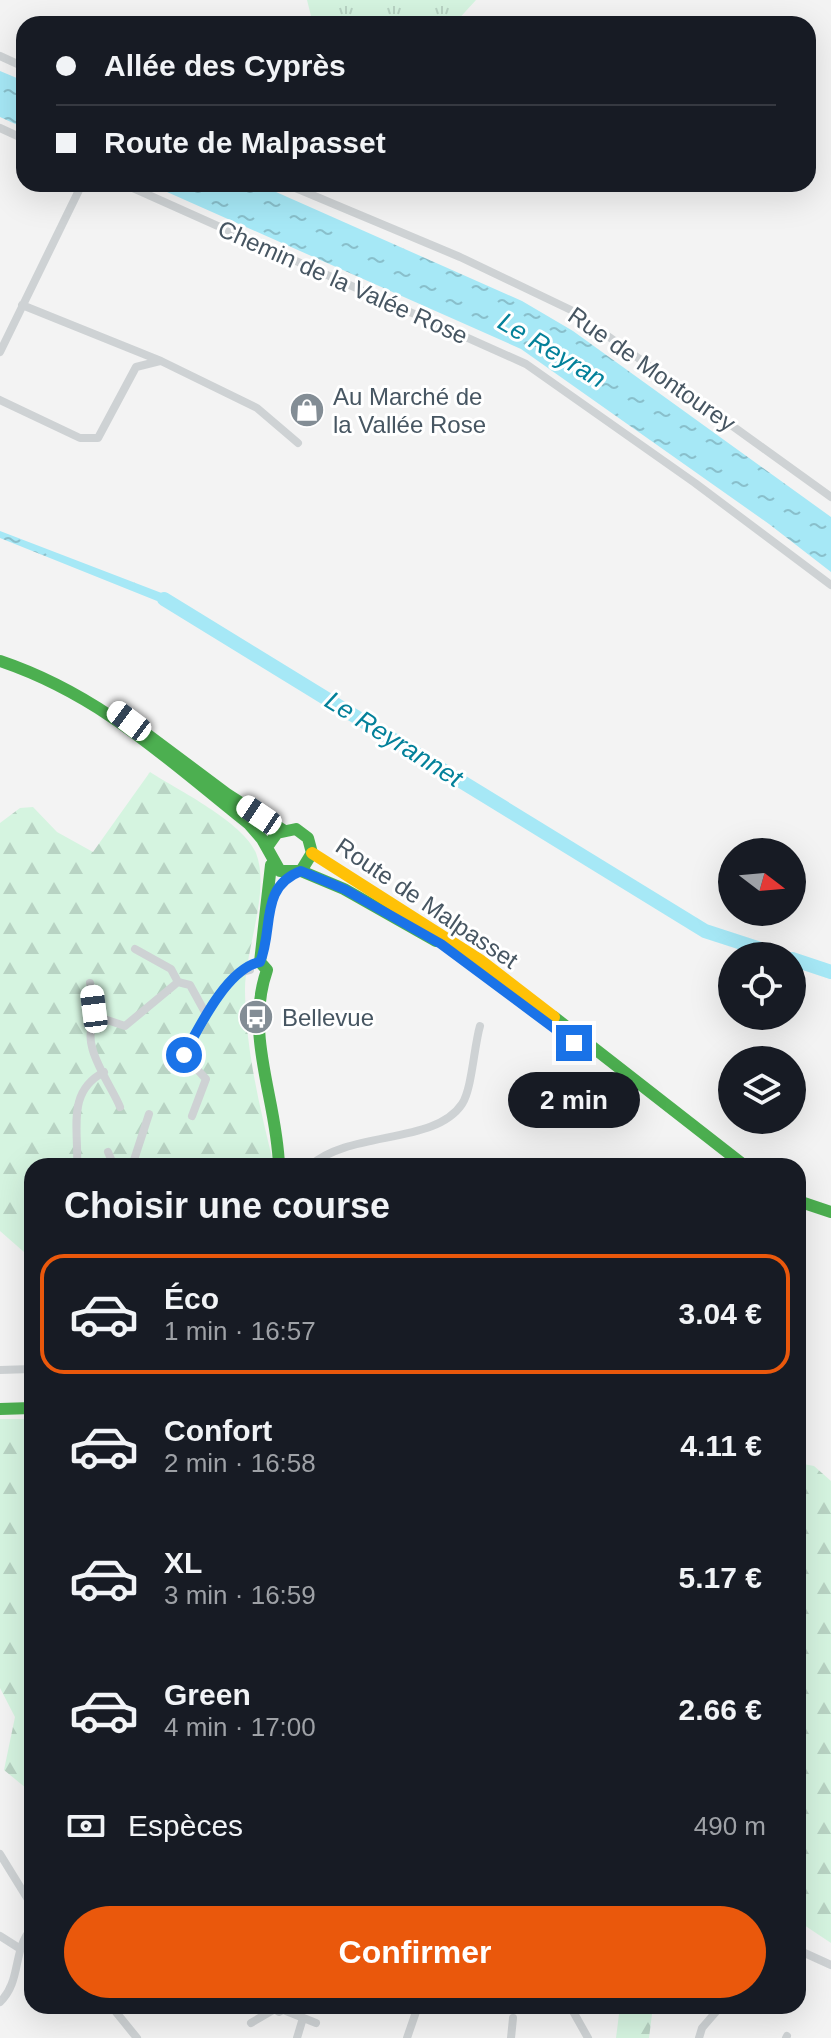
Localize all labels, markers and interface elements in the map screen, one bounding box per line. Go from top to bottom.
text: Allée des Cyprès [104,49,346,82]
text: Route de Malpasset [104,126,386,159]
street label: Chemin de la Valée Rose [214,215,472,349]
street label: Rue de Montourey [563,301,741,437]
water label: Le Reyran [493,306,611,394]
place label: Au Marché de la Vallée Rose [333,383,486,438]
shop icon: Au Marché de la Vallée Rose [288,391,326,429]
water label: Le Reyrannet [320,685,470,794]
car [103,697,155,745]
car [232,792,286,838]
street label: Route de Malpasset [331,832,523,974]
north arrow [718,838,806,926]
map controls [718,838,806,1134]
button: locate [718,942,806,1030]
car [79,984,109,1034]
bus stop icon: Bellevue [237,998,275,1036]
place label: Bellevue [282,1004,374,1031]
route end [556,1025,592,1061]
route start [166,1037,202,1073]
button: layers [718,1046,806,1134]
callout: 2 min [508,1071,640,1127]
text: 2 min [540,1085,608,1115]
text: Choisir une course [64,1185,390,1226]
icon: car [68,1278,140,1350]
text: Éco [164,1282,219,1315]
text: 3.04 € [679,1297,762,1330]
text: 1 min · 16:57 [164,1316,316,1346]
icon: car [68,1410,140,1482]
text: Confort [164,1414,272,1447]
text: 4.11 € [680,1429,762,1462]
text: 2 min · 16:58 [164,1448,316,1478]
icon: car [68,1542,140,1614]
text: XL [164,1546,202,1579]
text: 5.17 € [679,1561,762,1594]
text: 3 min · 16:59 [164,1580,316,1610]
icon: car [68,1674,140,1746]
text: Green [164,1678,251,1711]
text: 2.66 € [679,1693,762,1726]
text: 4 min · 17:00 [164,1712,316,1742]
icon: cash [64,1804,108,1848]
text: Espèces [128,1809,243,1842]
text: 490 m [694,1811,766,1841]
button: Confirmer [64,1906,766,1998]

